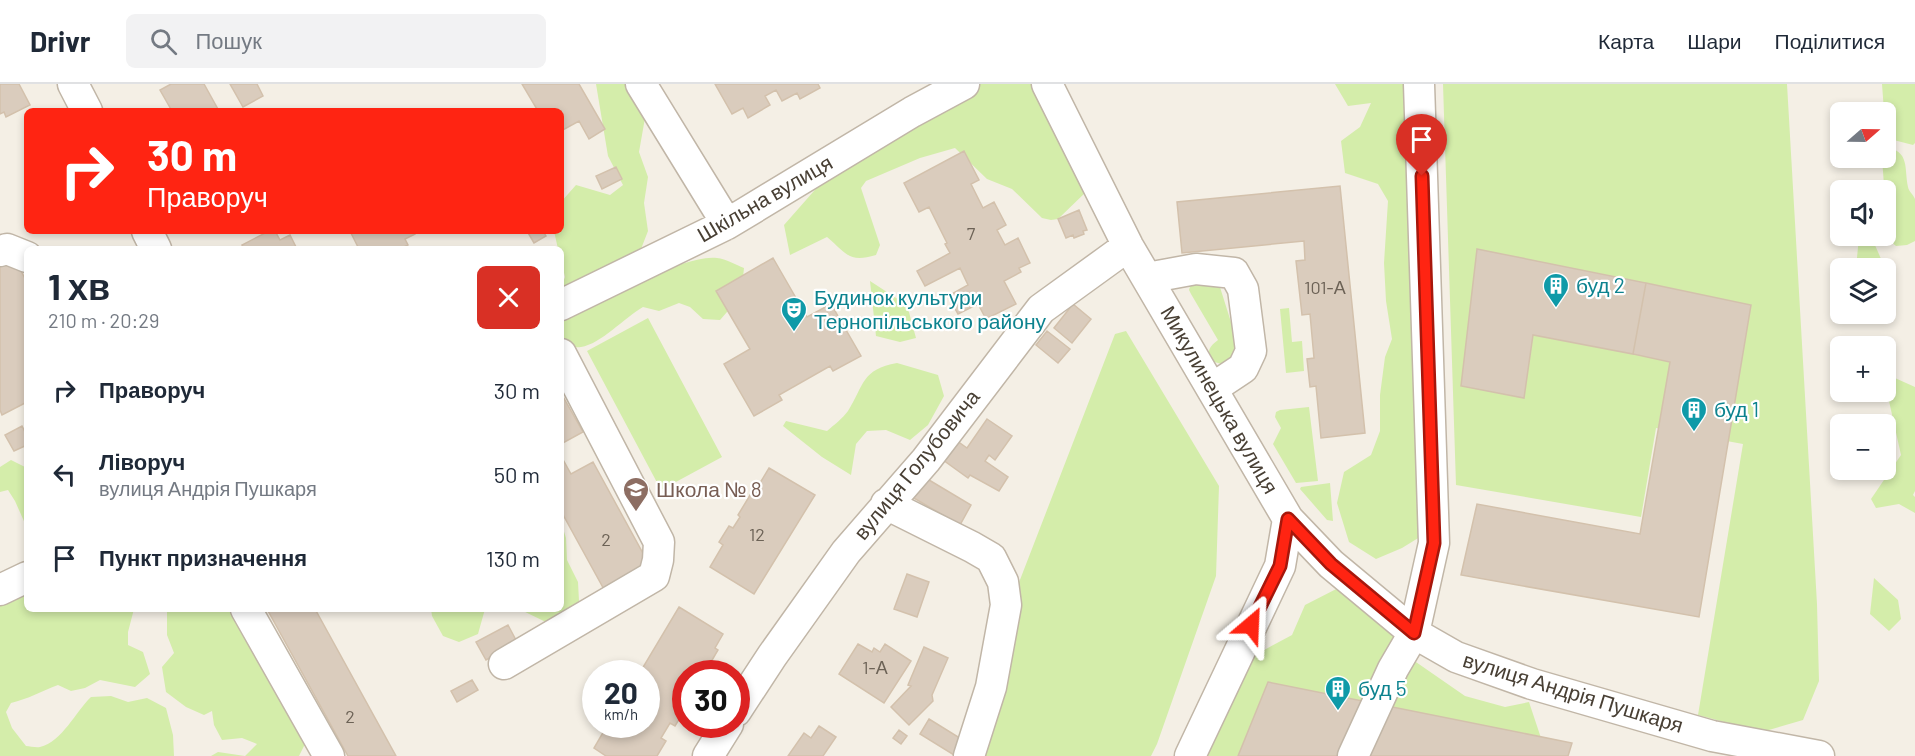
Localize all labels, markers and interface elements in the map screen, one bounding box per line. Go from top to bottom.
search box [126,14,546,68]
text: Drivr [30,24,90,58]
icon: search [147,25,180,58]
text: Пошук [195,27,262,53]
text: Карта [1598,28,1654,53]
text: Шари [1687,28,1742,53]
text: Поділитися [1775,28,1885,53]
north arrow [1830,102,1896,168]
map controls [1830,102,1896,480]
pin [1396,114,1447,176]
icon: arrive [1405,123,1438,156]
text: 30 m [147,129,237,179]
icon: right [48,132,126,210]
street label: Шкільна вулиця [692,149,836,246]
text: Праворуч [147,180,268,212]
button: sound [1830,180,1896,246]
house number: 7 [967,222,976,244]
button: layers [1830,258,1896,324]
text: 1 хв [48,264,110,307]
button: close [477,266,540,329]
building icon: буд 2 [1541,271,1571,309]
place label: буд 2 [1576,272,1625,297]
house number: 101-А [1304,276,1346,298]
place label: Будинок культури Тернопільського району [814,284,1047,333]
theatre icon: Будинок культури Тернопільського району [779,295,809,333]
street label: Микулинецька вулиця [1156,301,1284,498]
text: 210 m · 20:29 [48,308,159,332]
button: + [1830,336,1896,402]
icon: right [48,374,81,407]
text: Праворуч [99,376,205,402]
text: 30 m [494,377,540,403]
street label: вулиця Голубовича [848,384,984,544]
building icon: буд 1 [1679,395,1709,433]
place label: буд 1 [1714,396,1759,421]
button: − [1830,414,1896,480]
text: Ліворуч [99,448,185,474]
icon: left [48,458,81,491]
text: 50 m [494,461,540,487]
school or university icon: Школа № 8 [621,475,651,513]
text: вулиця Андрія Пушкаря [99,476,317,500]
place label: Школа № 8 [656,476,762,501]
house number: 12 [749,523,765,545]
house number: 2 [601,528,611,550]
icon: arrive [48,542,81,575]
text: Пункт призначення [99,544,307,570]
text: 130 m [486,545,540,571]
position arrow [1219,593,1283,657]
street label: вулиця Андрія Пушкаря [1460,646,1686,737]
house number: 1-А [862,656,888,678]
speed limit sign: 30 [672,660,750,738]
text: 20 [604,674,638,710]
building icon: буд 5 [1323,674,1353,712]
place label: буд 5 [1358,675,1407,700]
house number: 2 [345,705,355,727]
text: km/h [604,705,638,723]

